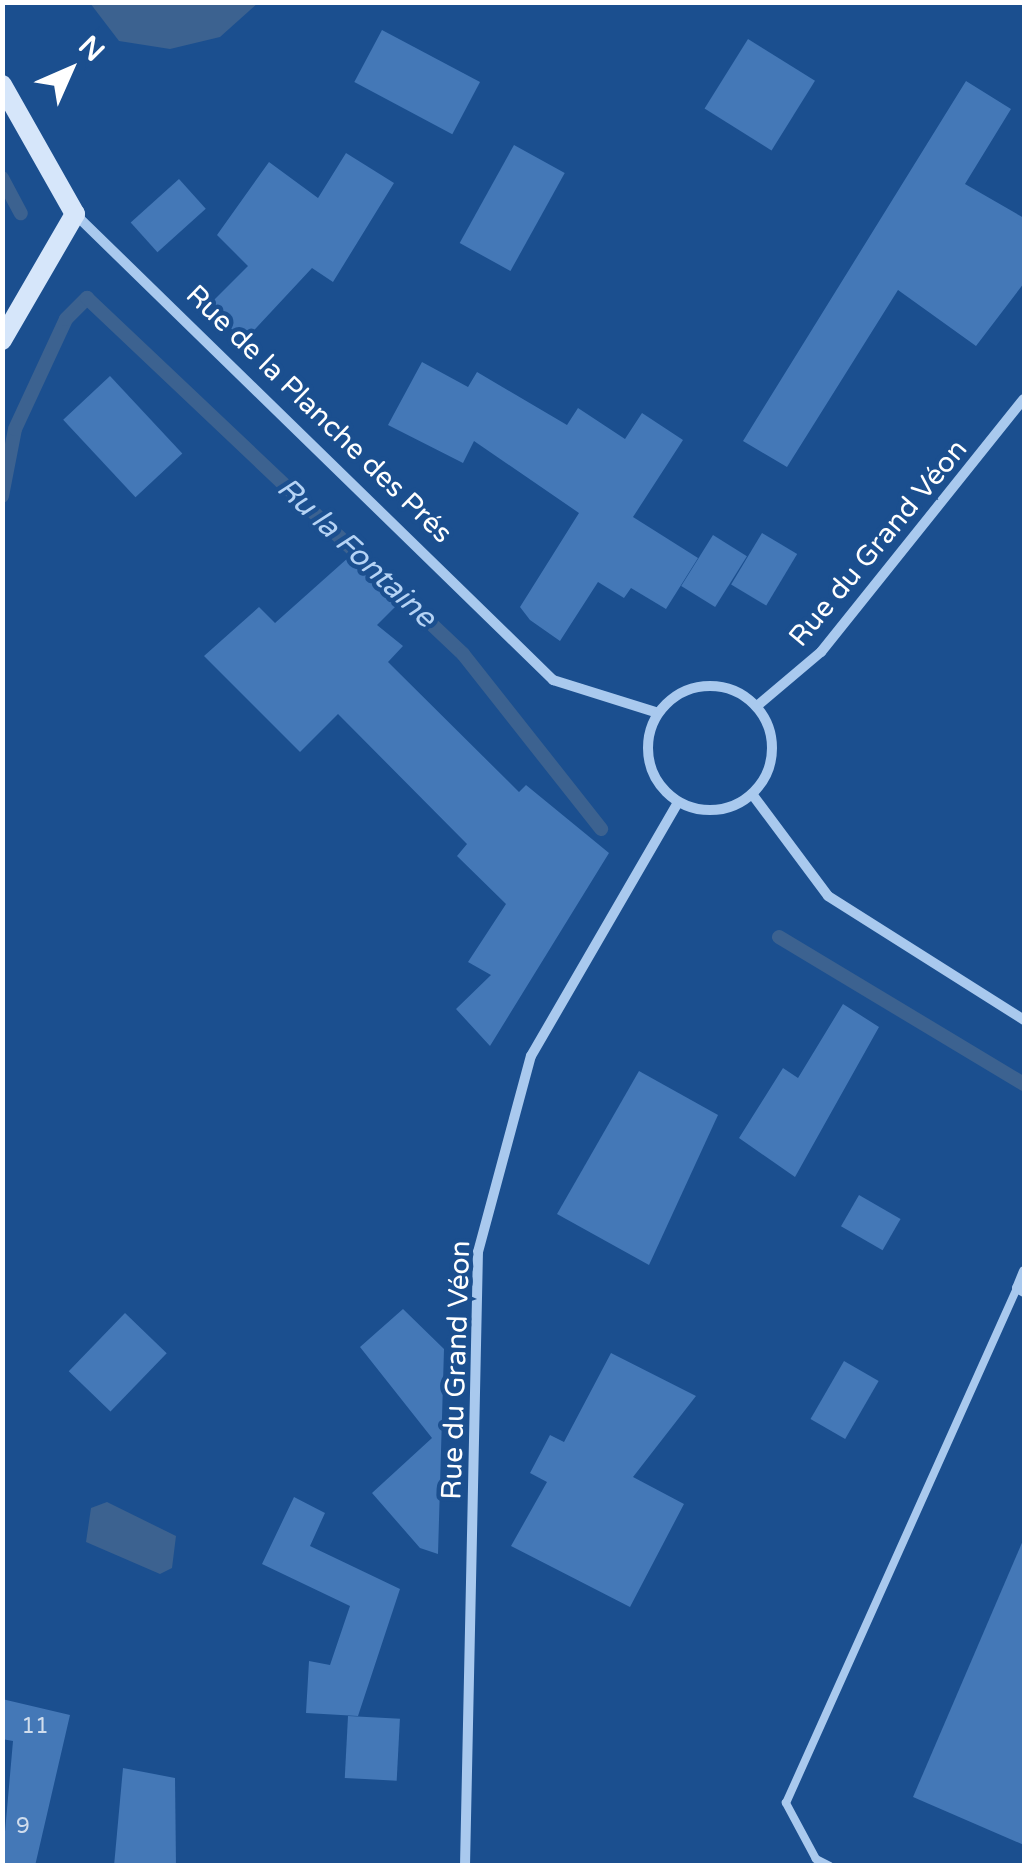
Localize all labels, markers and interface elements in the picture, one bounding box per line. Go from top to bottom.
north arrow [20,20,120,120]
text: N [71,29,111,69]
street label: Rue de la Planche des Prés [179,278,459,550]
street label: Rue du Grand Véon [782,433,974,653]
water label: Ru la Fontaine [269,470,443,636]
street label: Rue du Grand Véon [435,1240,477,1500]
house number: 11 [21,1714,49,1740]
house number: 9 [16,1814,30,1840]

